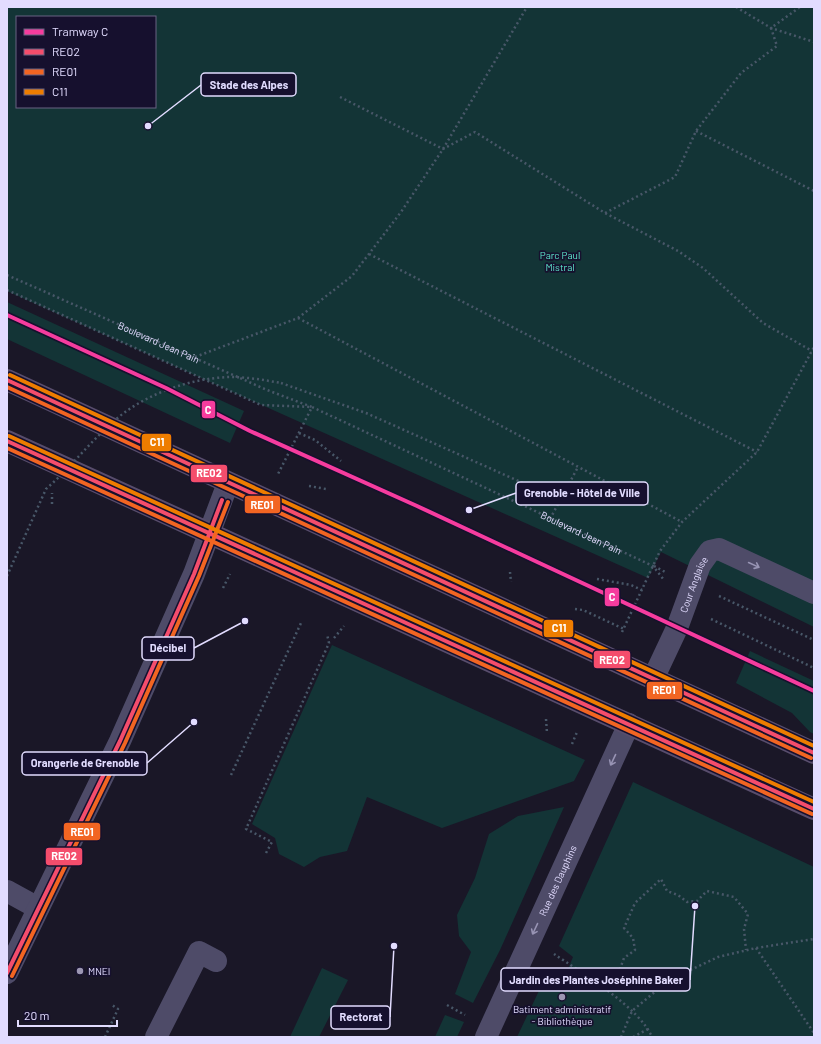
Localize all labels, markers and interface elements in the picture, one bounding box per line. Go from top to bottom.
legend [16,16,156,108]
text: Tramway C [52,24,108,38]
text: RE02 [52,44,80,58]
text: RE01 [52,64,77,78]
callout: Stade des Alpes [201,73,296,96]
text: Stade des Alpes [210,78,289,91]
text: C11 [52,84,68,98]
park label: Parc Paul Mistral [540,249,580,273]
street label: Boulevard Jean Pain [116,319,201,365]
line badge: C [201,400,216,419]
text: C [205,403,212,416]
line badge: C11 [141,433,172,452]
text: C11 [150,435,164,448]
line badge: RE02 [190,464,228,483]
text: RE02 [196,466,222,479]
callout: Grenoble - Hôtel de Ville [516,482,648,505]
text: Grenoble - Hôtel de Ville [524,486,640,499]
line badge: RE01 [244,495,281,514]
text: RE01 [250,498,274,511]
street label: Boulevard Jean Pain [539,509,624,557]
street label: Cour Anglaise [677,554,710,614]
one-way arrow [748,562,760,569]
line badge: C [604,587,620,607]
text: C [609,590,616,603]
line badge: C11 [543,619,574,638]
text: C11 [552,621,566,634]
callout: Décibel [142,637,194,660]
text: Décibel [150,641,186,654]
line badge: RE02 [593,650,631,669]
text: RE02 [599,653,625,666]
line badge: RE01 [646,681,683,700]
text: RE01 [652,683,676,696]
callout: Orangerie de Grenoble [22,752,147,775]
one-way arrow [609,754,616,766]
text: Orangerie de Grenoble [31,756,139,769]
line badge: RE01 [63,822,101,841]
text: RE01 [70,825,94,838]
street label: Rue des Dauphins [536,843,579,918]
line badge: RE02 [45,847,83,866]
text: RE02 [51,849,77,862]
one-way arrow [531,923,538,935]
place label: MNEI [88,965,110,977]
marker: MNEI [75,966,85,976]
callout: Jardin des Plantes Joséphine Baker [501,968,690,991]
text: Jardin des Plantes Joséphine Baker [509,973,684,986]
marker: Batiment administratif - Bibliothèque [557,992,567,1002]
scale bar [18,1002,117,1028]
place label: Batiment administratif - Bibliothèque [513,1003,612,1027]
callout: Rectorat [331,1006,390,1029]
text: 20 m [24,1008,50,1022]
text: Rectorat [340,1010,382,1023]

